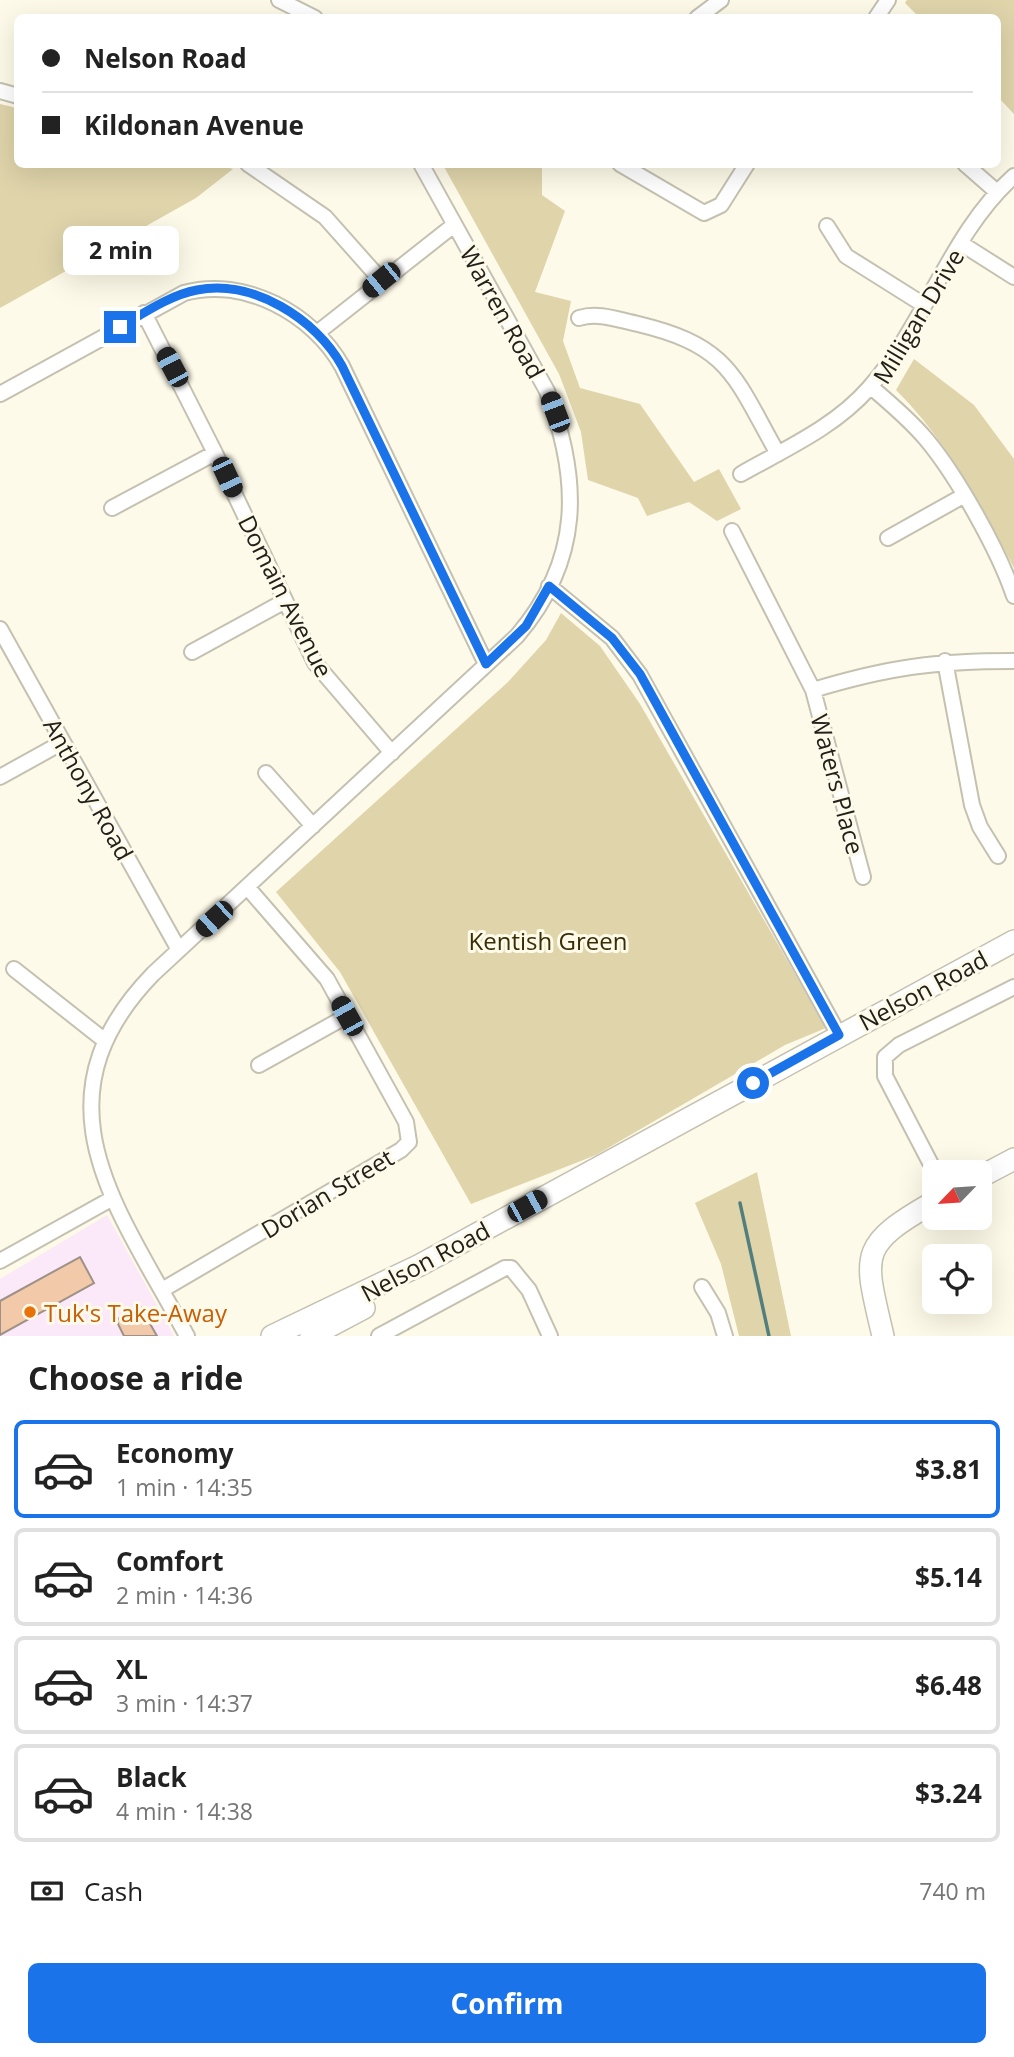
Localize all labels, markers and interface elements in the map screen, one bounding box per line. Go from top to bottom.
text: Nelson Road [84,40,247,76]
text: Kildonan Avenue [84,107,304,143]
callout: 2 min [62,226,178,274]
text: 2 min [89,234,153,266]
street label: Warren Road [453,240,553,384]
street label: Milligan Drive [865,242,971,390]
car [359,259,404,301]
route end [104,311,136,343]
car [153,344,192,390]
car [538,389,573,435]
car [209,454,246,500]
street label: Domain Avenue [231,509,341,683]
street label: Waters Place [803,710,873,858]
street label: Anthony Road [36,712,142,866]
car [192,897,237,941]
park label: Kentish Green [469,924,627,957]
street label: Nelson Road [853,942,993,1038]
car [328,993,367,1039]
route start [737,1067,769,1099]
street label: Dorian Street [255,1140,399,1246]
north arrow [922,1160,992,1230]
map controls [922,1160,992,1314]
car [504,1187,551,1225]
street label: Nelson Road [355,1213,495,1309]
button: locate [922,1244,992,1314]
place label: Tuk's Take-Away [44,1296,228,1329]
marker: Tuk's Take-Away [22,1304,38,1320]
text: Choose a ride [28,1356,243,1399]
text: Economy [116,1435,234,1471]
icon: car [32,1438,95,1501]
text: $3.81 [915,1451,982,1487]
text: 1 min · 14:35 [116,1471,253,1503]
text: Comfort [116,1543,223,1579]
icon: car [32,1546,95,1609]
text: $5.14 [915,1559,982,1595]
text: 2 min · 14:36 [116,1579,253,1611]
text: XL [116,1651,148,1687]
icon: car [32,1654,95,1717]
text: $6.48 [915,1667,982,1703]
text: 3 min · 14:37 [116,1687,253,1719]
text: Black [116,1759,187,1795]
icon: car [32,1762,95,1825]
text: $3.24 [915,1775,982,1811]
text: 4 min · 14:38 [116,1795,253,1827]
icon: cash [28,1872,66,1910]
text: Cash [84,1873,143,1909]
text: 740 m [919,1875,986,1907]
button: Confirm [28,1963,986,2043]

